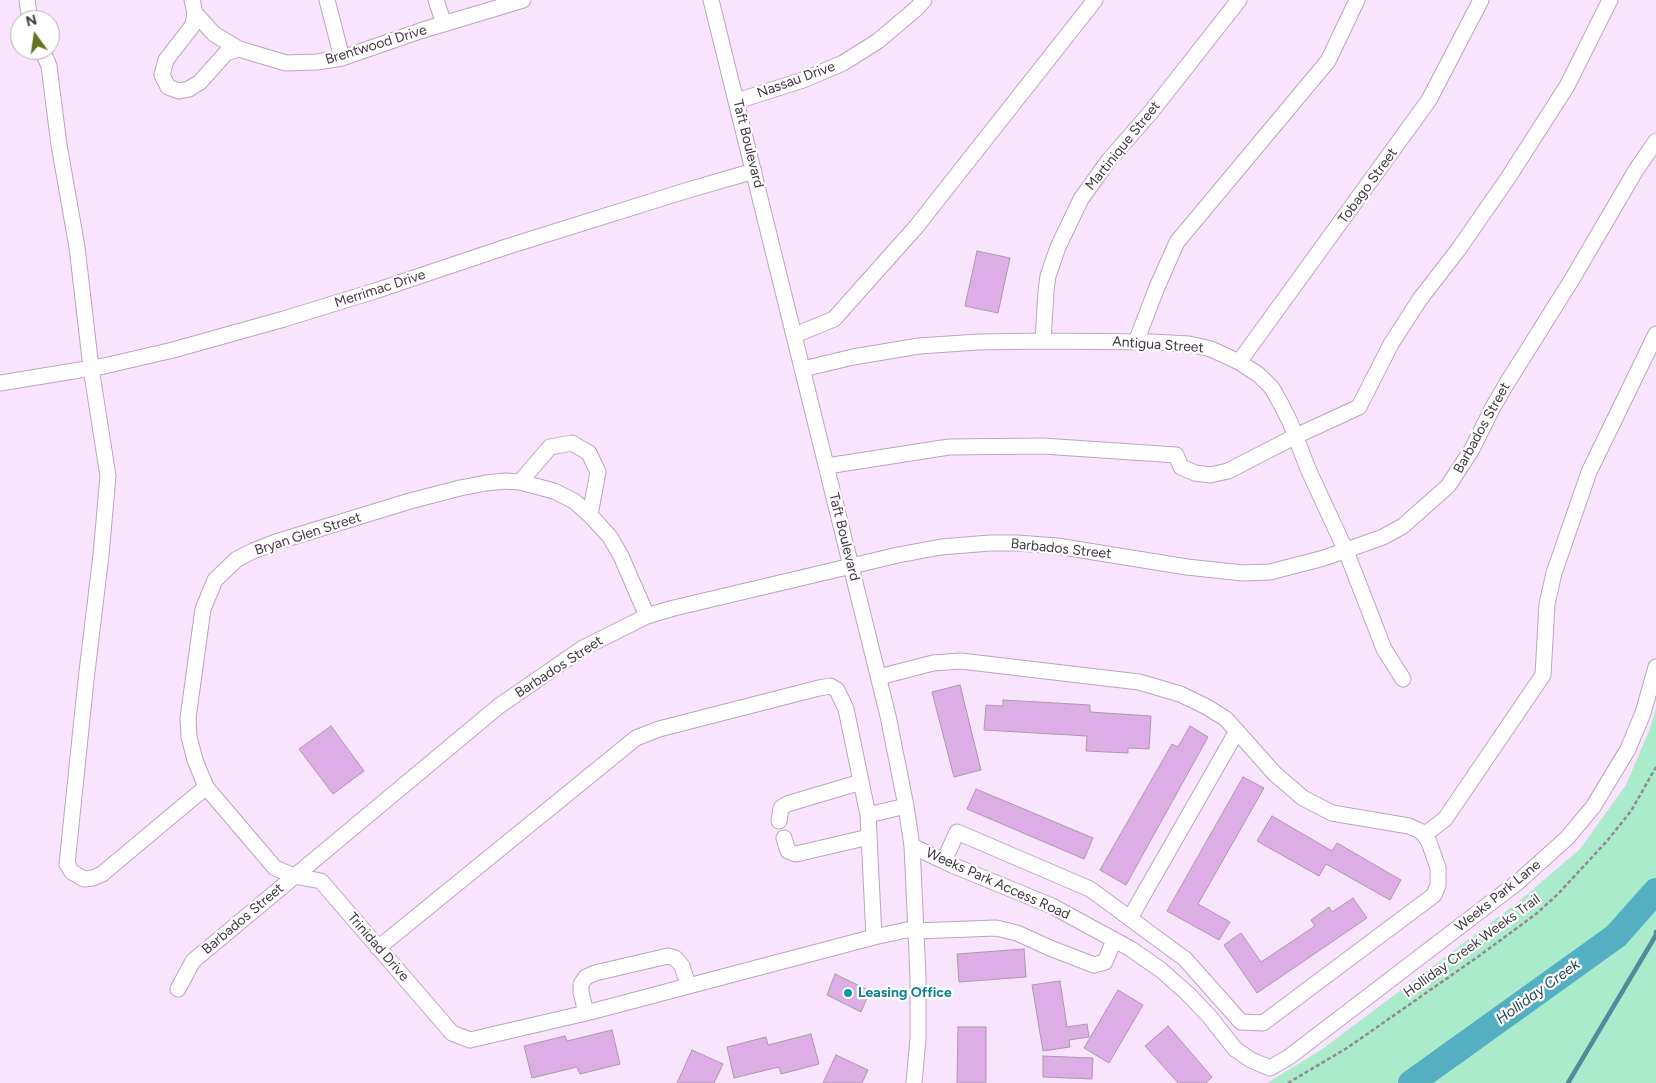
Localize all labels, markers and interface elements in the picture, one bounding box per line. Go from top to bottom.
north arrow [10,10,60,60]
text: N [24,11,39,30]
street label: Brentwood Drive [323,22,429,68]
street label: Nassau Drive [755,58,837,102]
street label: Taft Boulevard [729,98,767,190]
street label: Martinique Street [1082,98,1164,194]
street label: Tobago Street [1335,145,1401,227]
street label: Merrimac Drive [332,266,428,312]
street label: Antigua Street [1112,333,1204,357]
street label: Barbados Street [1450,380,1514,476]
street label: Taft Boulevard [825,491,863,583]
street label: Bryan Glen Street [253,509,363,559]
street label: Barbados Street [1010,535,1112,563]
street label: Barbados Street [512,632,606,702]
street label: Weeks Park Access Road [923,845,1073,923]
street label: Weeks Park Lane [1452,856,1544,936]
street label: Barbados Street [199,880,287,958]
street label: Holliday Creek Weeks Trail [1400,891,1544,1001]
street label: Trinidad Drive [344,909,412,985]
water label: Holliday Creek [1493,956,1583,1028]
place label: Leasing Office [858,985,952,1001]
marker: Leasing Office [842,987,854,999]

